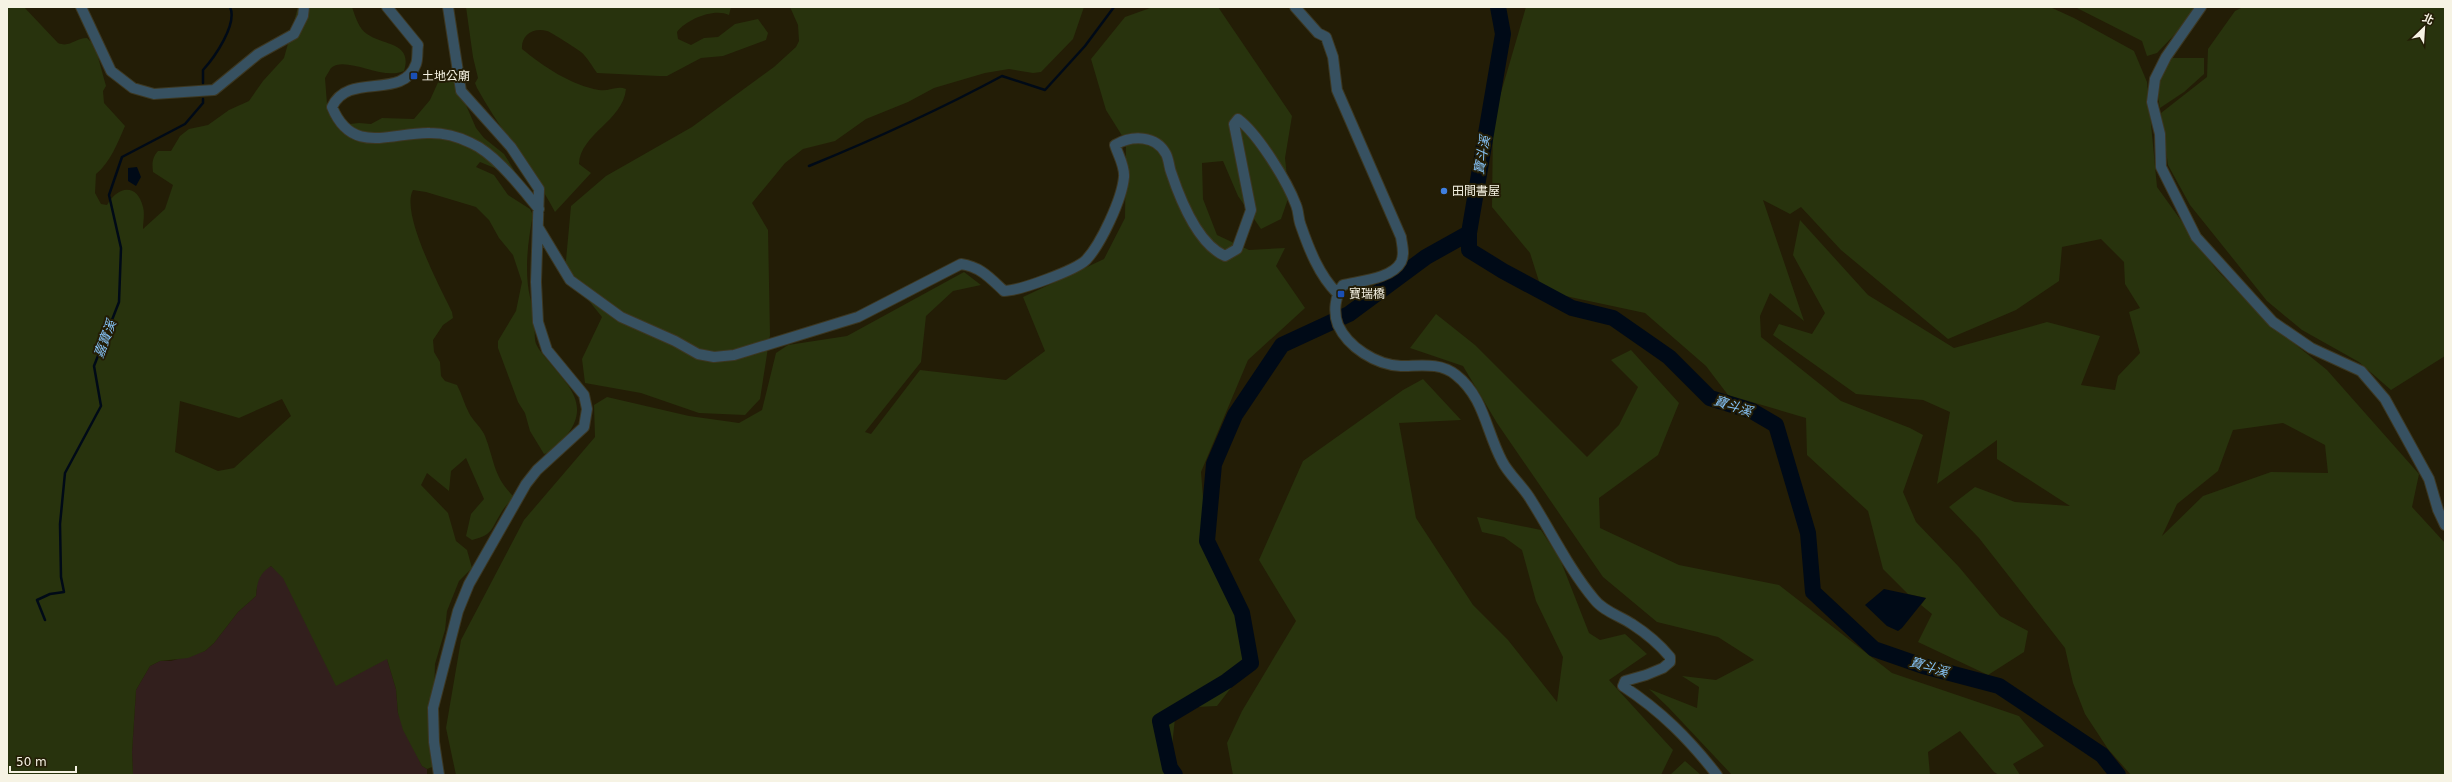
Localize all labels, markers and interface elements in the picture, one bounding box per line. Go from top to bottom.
north arrow [2404,8,2444,48]
text: 北 [2420,11,2436,28]
place label: 土地公廟 [422,69,470,83]
marker: 土地公廟 [409,71,419,81]
water label: 寶斗溪 [1471,133,1493,176]
place label: 田間書屋 [1452,184,1500,198]
marker: 田間書屋 [1439,186,1449,196]
place label: 寶瑞橋 [1349,287,1385,301]
marker: 寶瑞橋 [1336,289,1346,299]
water label: 嘉寶溪 [91,316,120,360]
water label: 寶斗溪 [1712,393,1756,420]
water label: 寶斗溪 [1908,654,1952,680]
scale bar [10,748,76,774]
text: 50 m [16,755,47,769]

